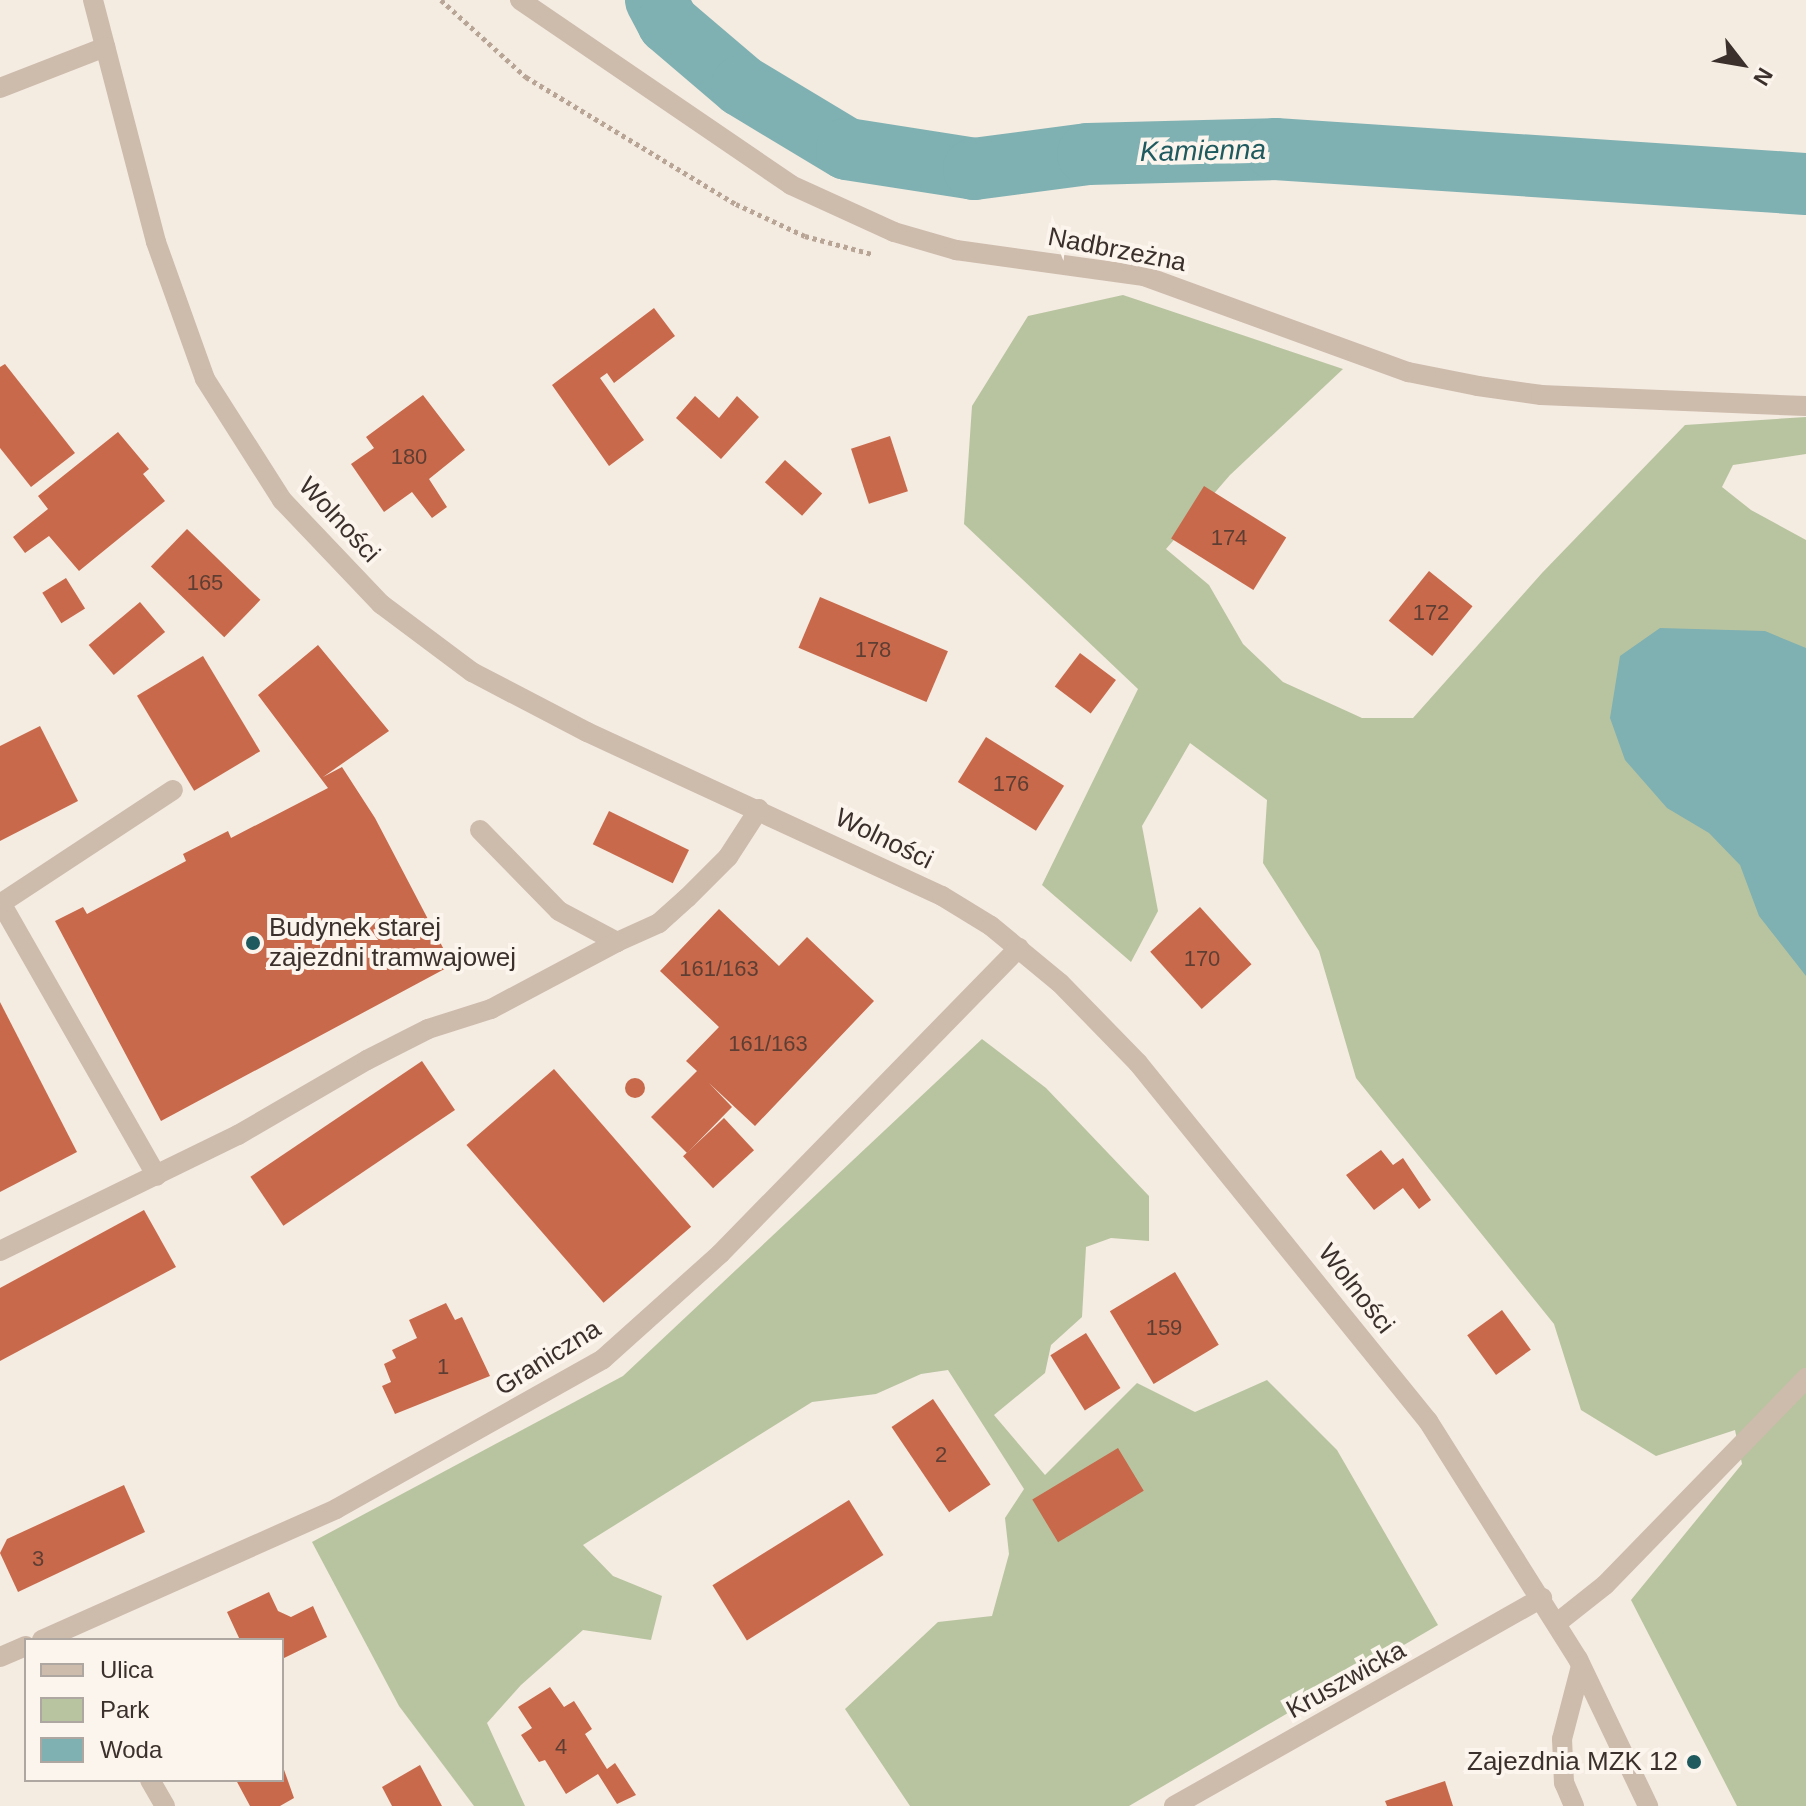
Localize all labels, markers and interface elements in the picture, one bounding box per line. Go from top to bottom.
north arrow [1702,24,1782,104]
text: N [1748,63,1778,90]
water label: Kamienna [1140,133,1266,169]
street label: Nadbrzeżna [1045,221,1189,279]
house number: 180 [391,444,427,470]
street label: Wolności [292,471,386,569]
house number: 174 [1211,525,1247,551]
house number: 165 [187,570,223,596]
house number: 172 [1413,600,1449,626]
house number: 178 [855,637,891,663]
house number: 176 [993,771,1029,797]
street label: Wolności [830,802,938,876]
place label: Budynek starej zajezdni tramwajowej [269,912,516,974]
marker: Budynek starej zajezdni tramwajowej [244,934,262,952]
house number: 170 [1184,946,1220,972]
house number: 161/163 [679,956,759,982]
house number: 161/163 [728,1031,808,1057]
street label: Wolności [1311,1238,1401,1340]
street label: Graniczna [489,1313,607,1403]
house number: 159 [1146,1315,1182,1341]
house number: 1 [437,1354,449,1380]
house number: 2 [935,1442,947,1468]
house number: 3 [32,1546,44,1572]
street label: Kruszwicka [1281,1634,1411,1726]
legend [24,1638,284,1782]
text: Ulica [100,1656,153,1683]
text: Park [100,1696,149,1723]
house number: 4 [555,1734,567,1760]
text: Woda [100,1736,162,1763]
place label: Zajezdnia MZK 12 [1467,1746,1678,1778]
marker: Zajezdnia MZK 12 [1685,1753,1703,1771]

